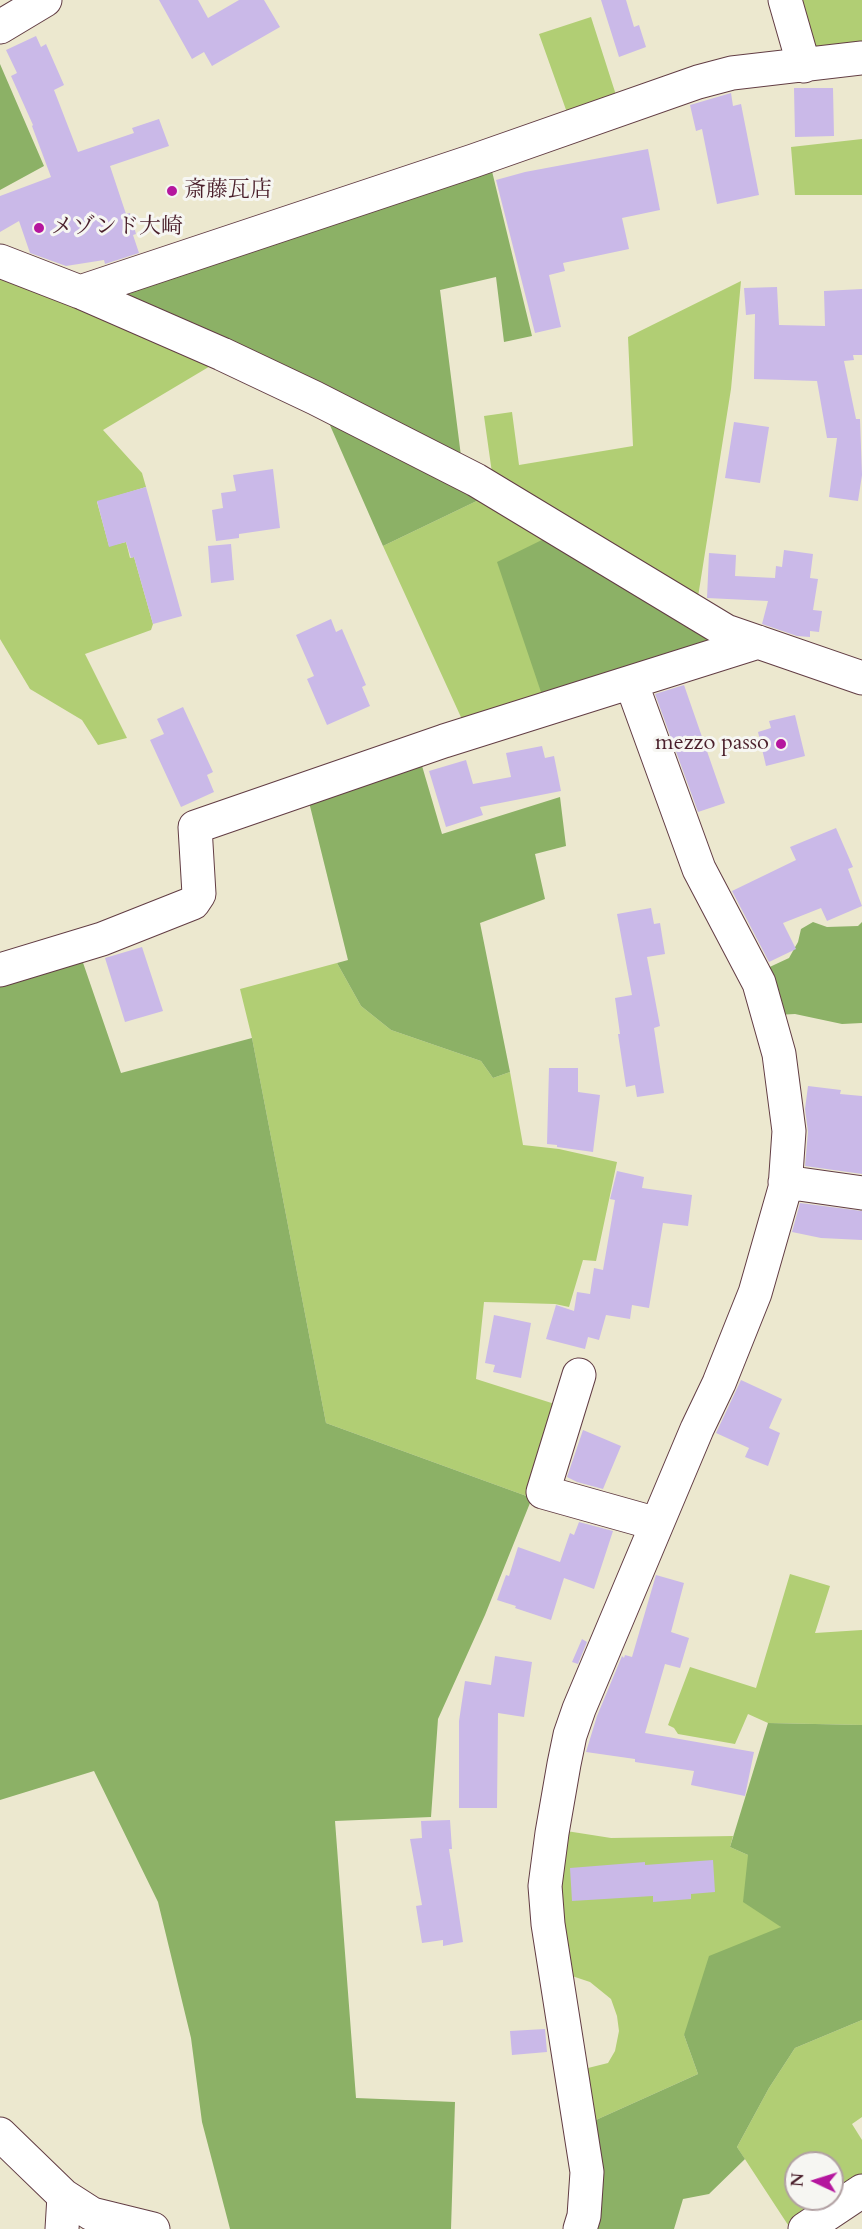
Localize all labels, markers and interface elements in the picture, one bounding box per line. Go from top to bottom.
place label: 斎藤瓦店 [184,178,272,204]
marker: 斎藤瓦店 [165,184,179,198]
place label: メゾンド大崎 [51,215,183,241]
marker: メゾンド大崎 [32,221,46,235]
place label: mezzo passo [655,731,769,757]
marker: mezzo passo [774,737,788,751]
north arrow [784,2151,844,2211]
text: N [787,2172,809,2188]

